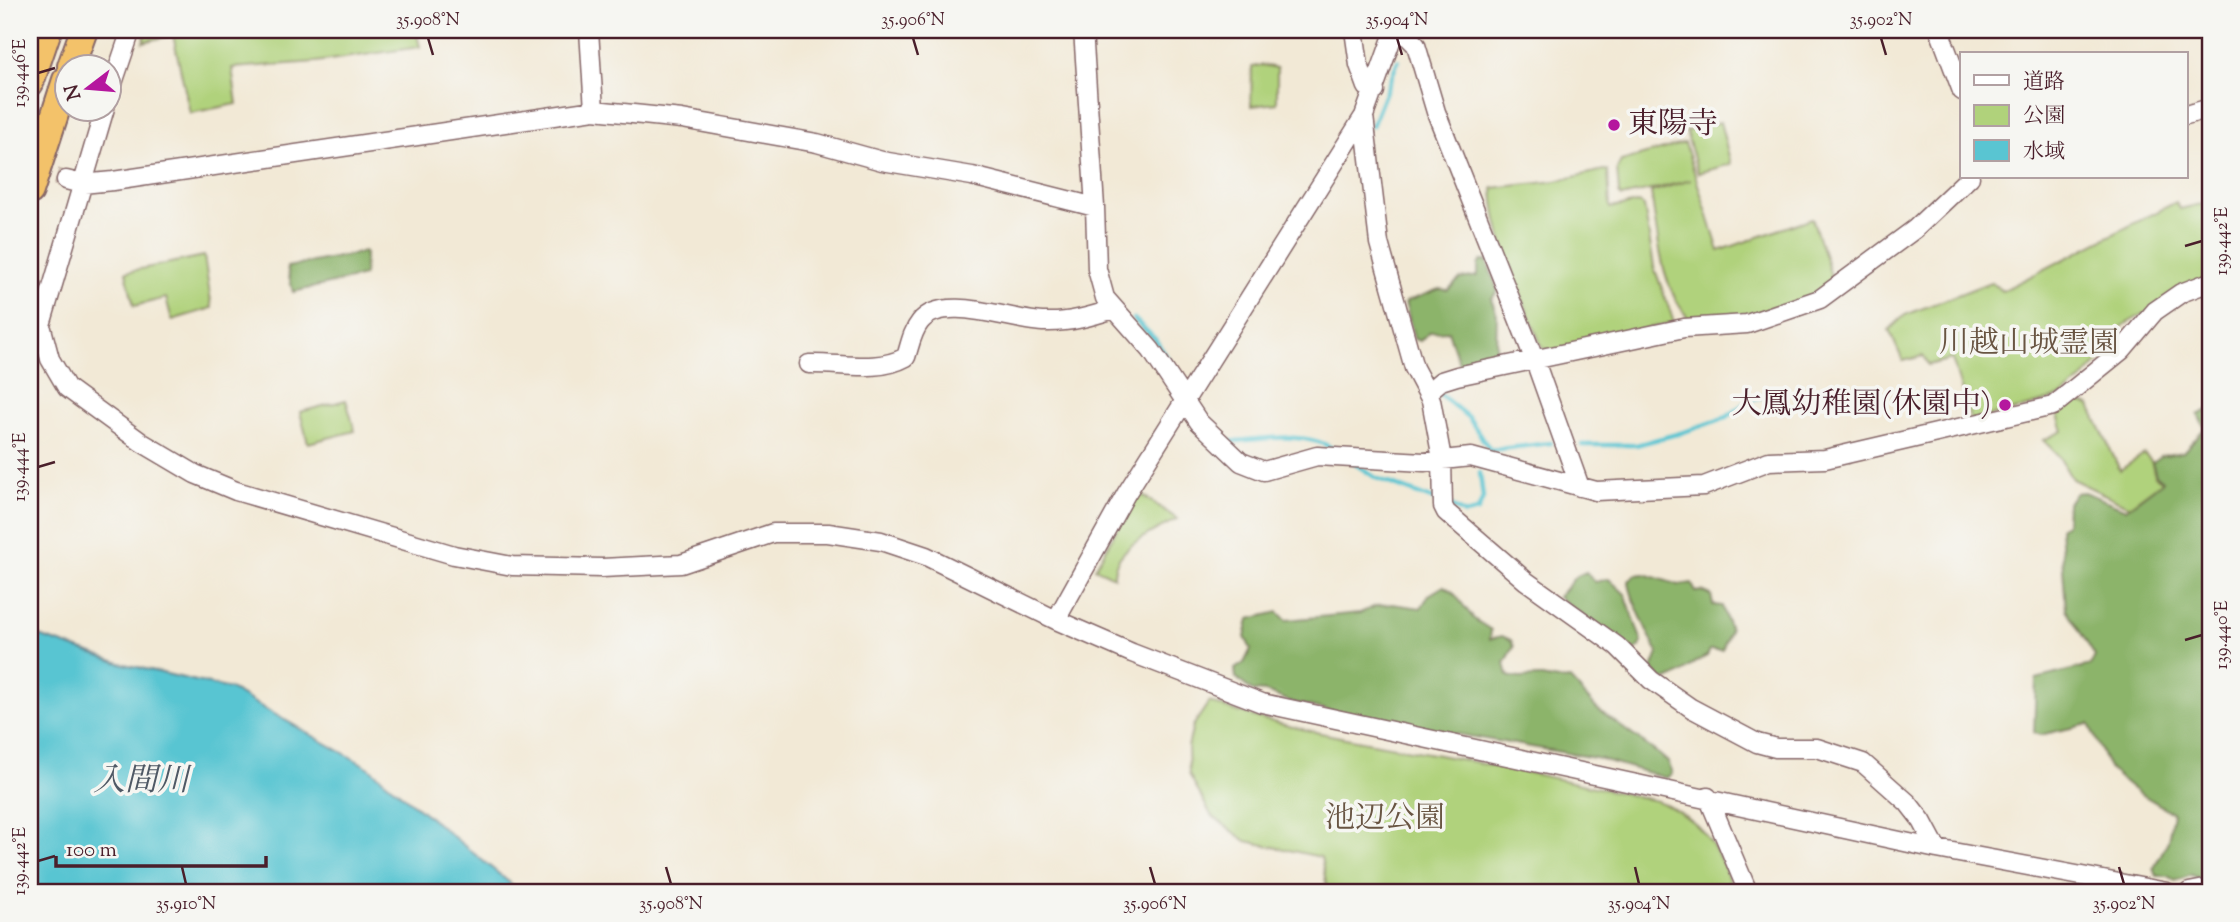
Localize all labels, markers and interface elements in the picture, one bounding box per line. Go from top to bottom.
text: 35.908°N [396,8,460,34]
text: 35.906°N [881,8,945,34]
text: 35.904°N [1366,8,1428,34]
text: 35.902°N [1850,8,1912,34]
text: 139.446°E [8,38,34,107]
north arrow [52,52,122,122]
legend [1960,52,2188,178]
text: 道路 [2023,68,2065,98]
text: N [59,81,89,103]
text: 公園 [2023,102,2065,132]
place label: 東陽寺 [1628,104,1718,147]
marker: 東陽寺 [1606,117,1622,133]
text: 水域 [2023,138,2065,168]
text: 139.442°E [2210,207,2236,275]
park label: 川越山城霊園 [1939,323,2119,366]
place label: 大鳳幼稚園(休園中) [1731,384,1991,427]
marker: 大鳳幼稚園(休園中) [1997,397,2013,413]
text: 139.444°E [8,432,34,502]
text: 139.440°E [2210,600,2236,670]
water label: 入間川 [93,759,192,805]
park label: 池辺公園 [1325,798,1445,841]
scale bar [56,824,266,868]
text: 139.442°E [8,827,34,895]
text: 100 m [66,836,117,866]
text: 35.910°N [156,892,216,918]
text: 35.908°N [639,892,703,918]
text: 35.906°N [1123,892,1187,918]
text: 35.904°N [1608,892,1670,918]
text: 35.902°N [2093,892,2155,918]

